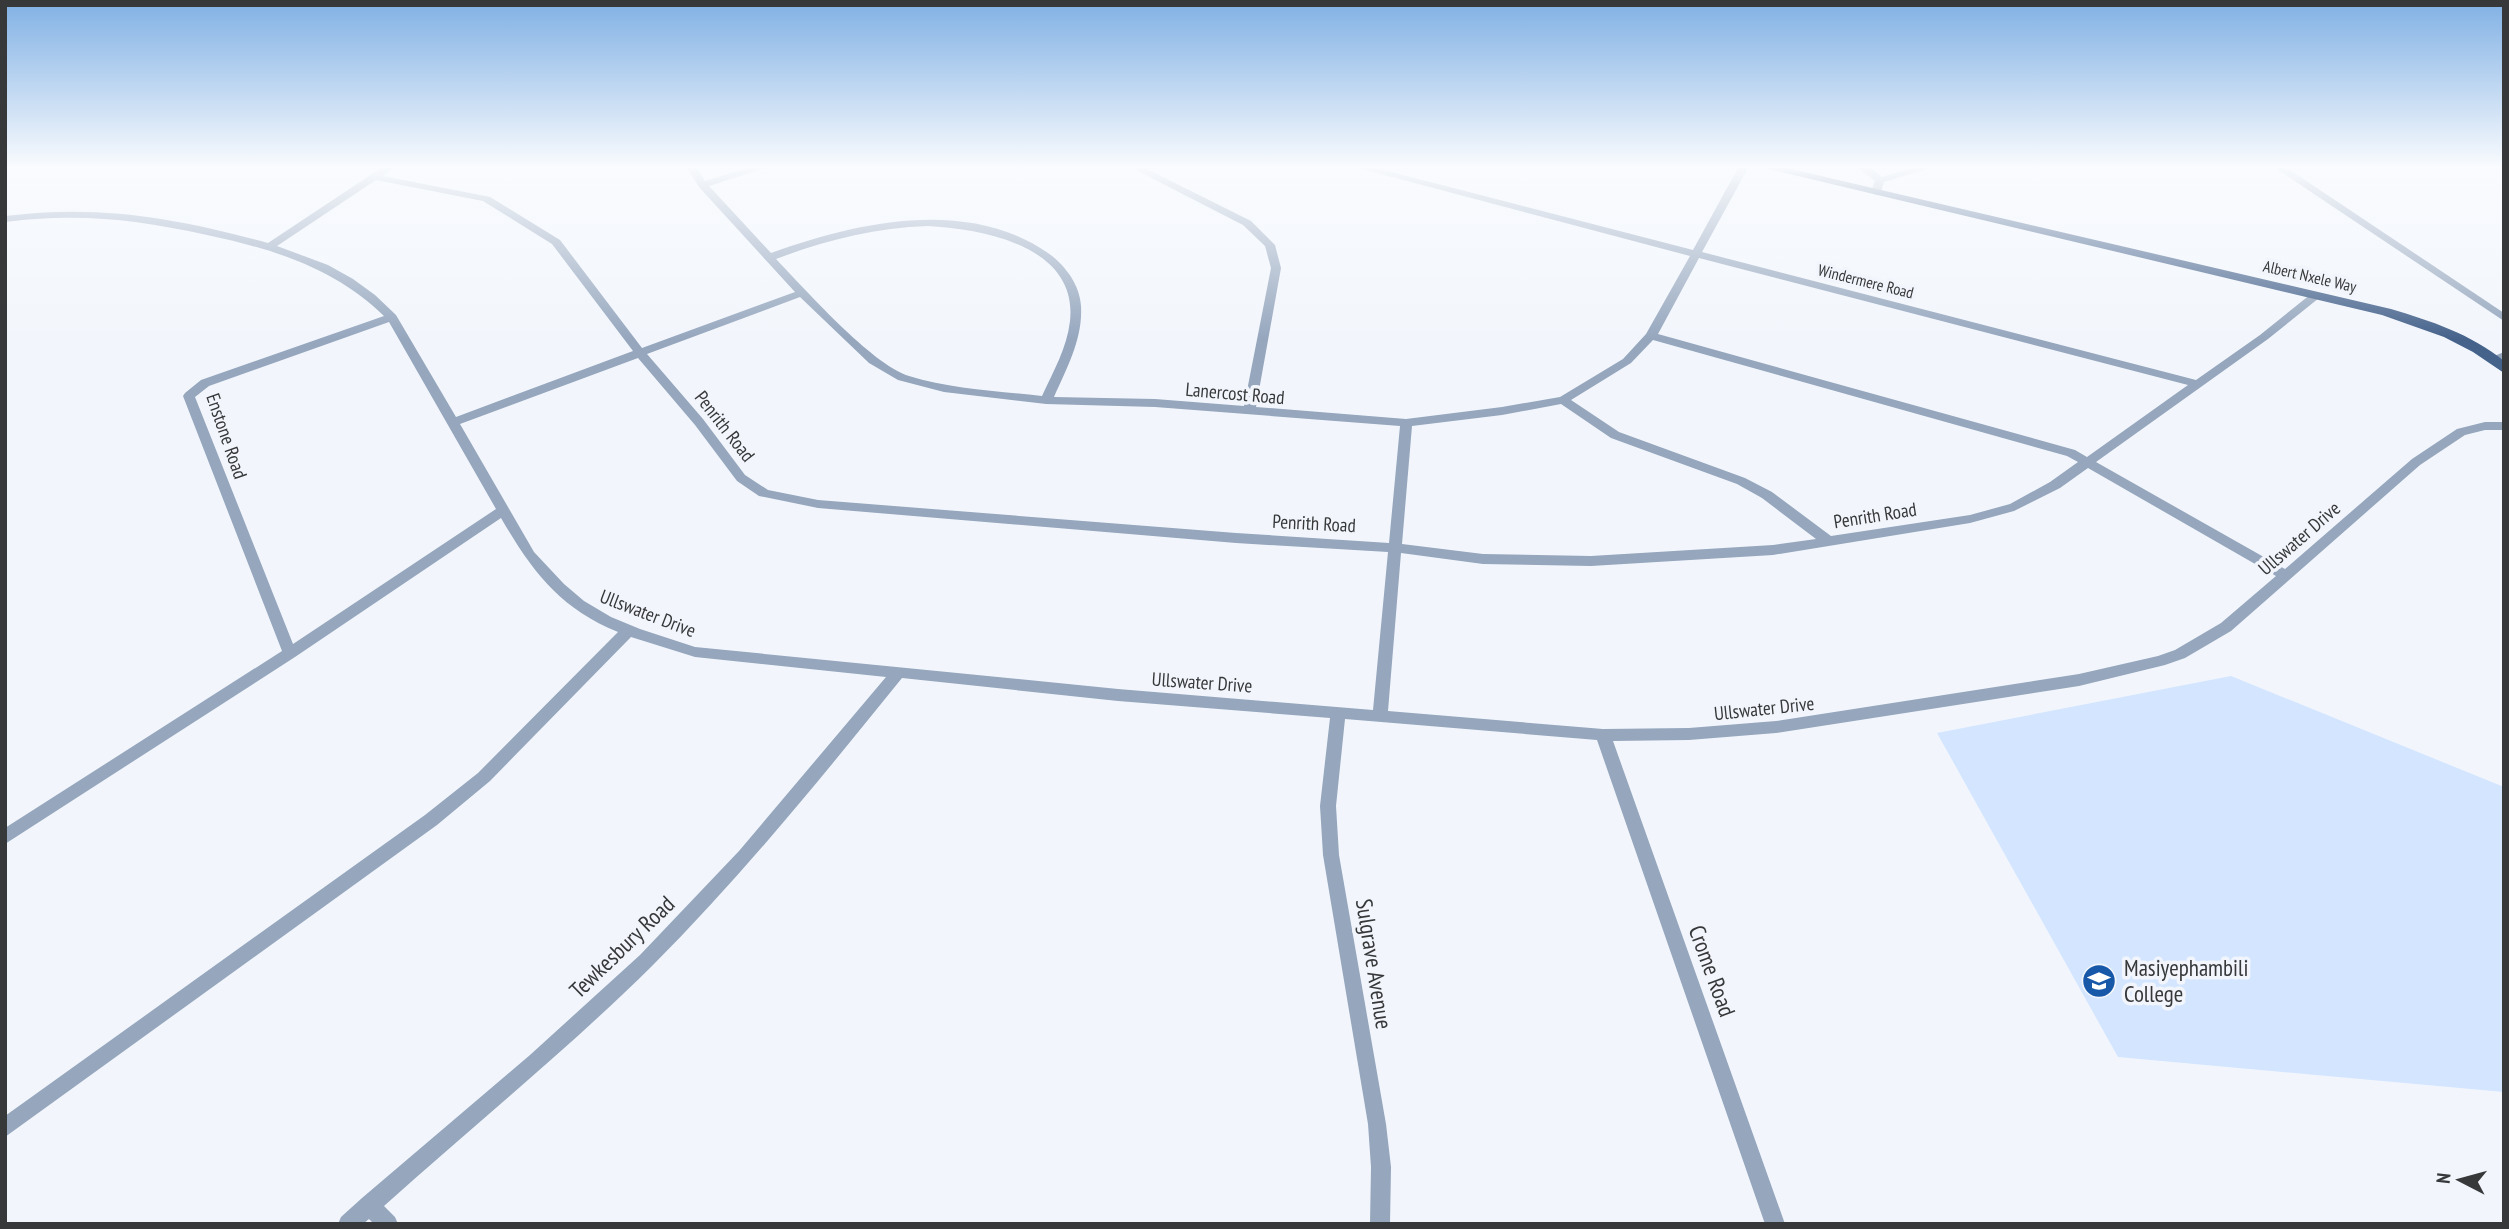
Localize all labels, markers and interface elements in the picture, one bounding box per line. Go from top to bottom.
street label: Albert Nxele Way [2261,256,2359,296]
street label: Windermere Road [1816,259,1916,303]
street label: Lanercost Road [1184,377,1286,409]
street label: Penrith Road [690,386,760,466]
street label: Enstone Road [201,390,253,482]
street label: Ullswater Drive [2253,496,2345,580]
street label: Penrith Road [1832,497,1918,533]
street label: Penrith Road [1272,509,1356,537]
street label: Ullswater Drive [597,584,699,642]
street label: Ullswater Drive [1151,667,1253,697]
street label: Ullswater Drive [1713,691,1815,725]
street label: Tewkesbury Road [563,889,680,1004]
street label: Sulgrave Avenue [1350,897,1399,1031]
street label: Crome Road [1683,921,1742,1020]
place label: Masiyephambili College [2124,953,2248,1008]
school or university icon: Masiyephambili College [2080,962,2118,1000]
north arrow [2425,1145,2495,1215]
text: N [2431,1172,2456,1185]

